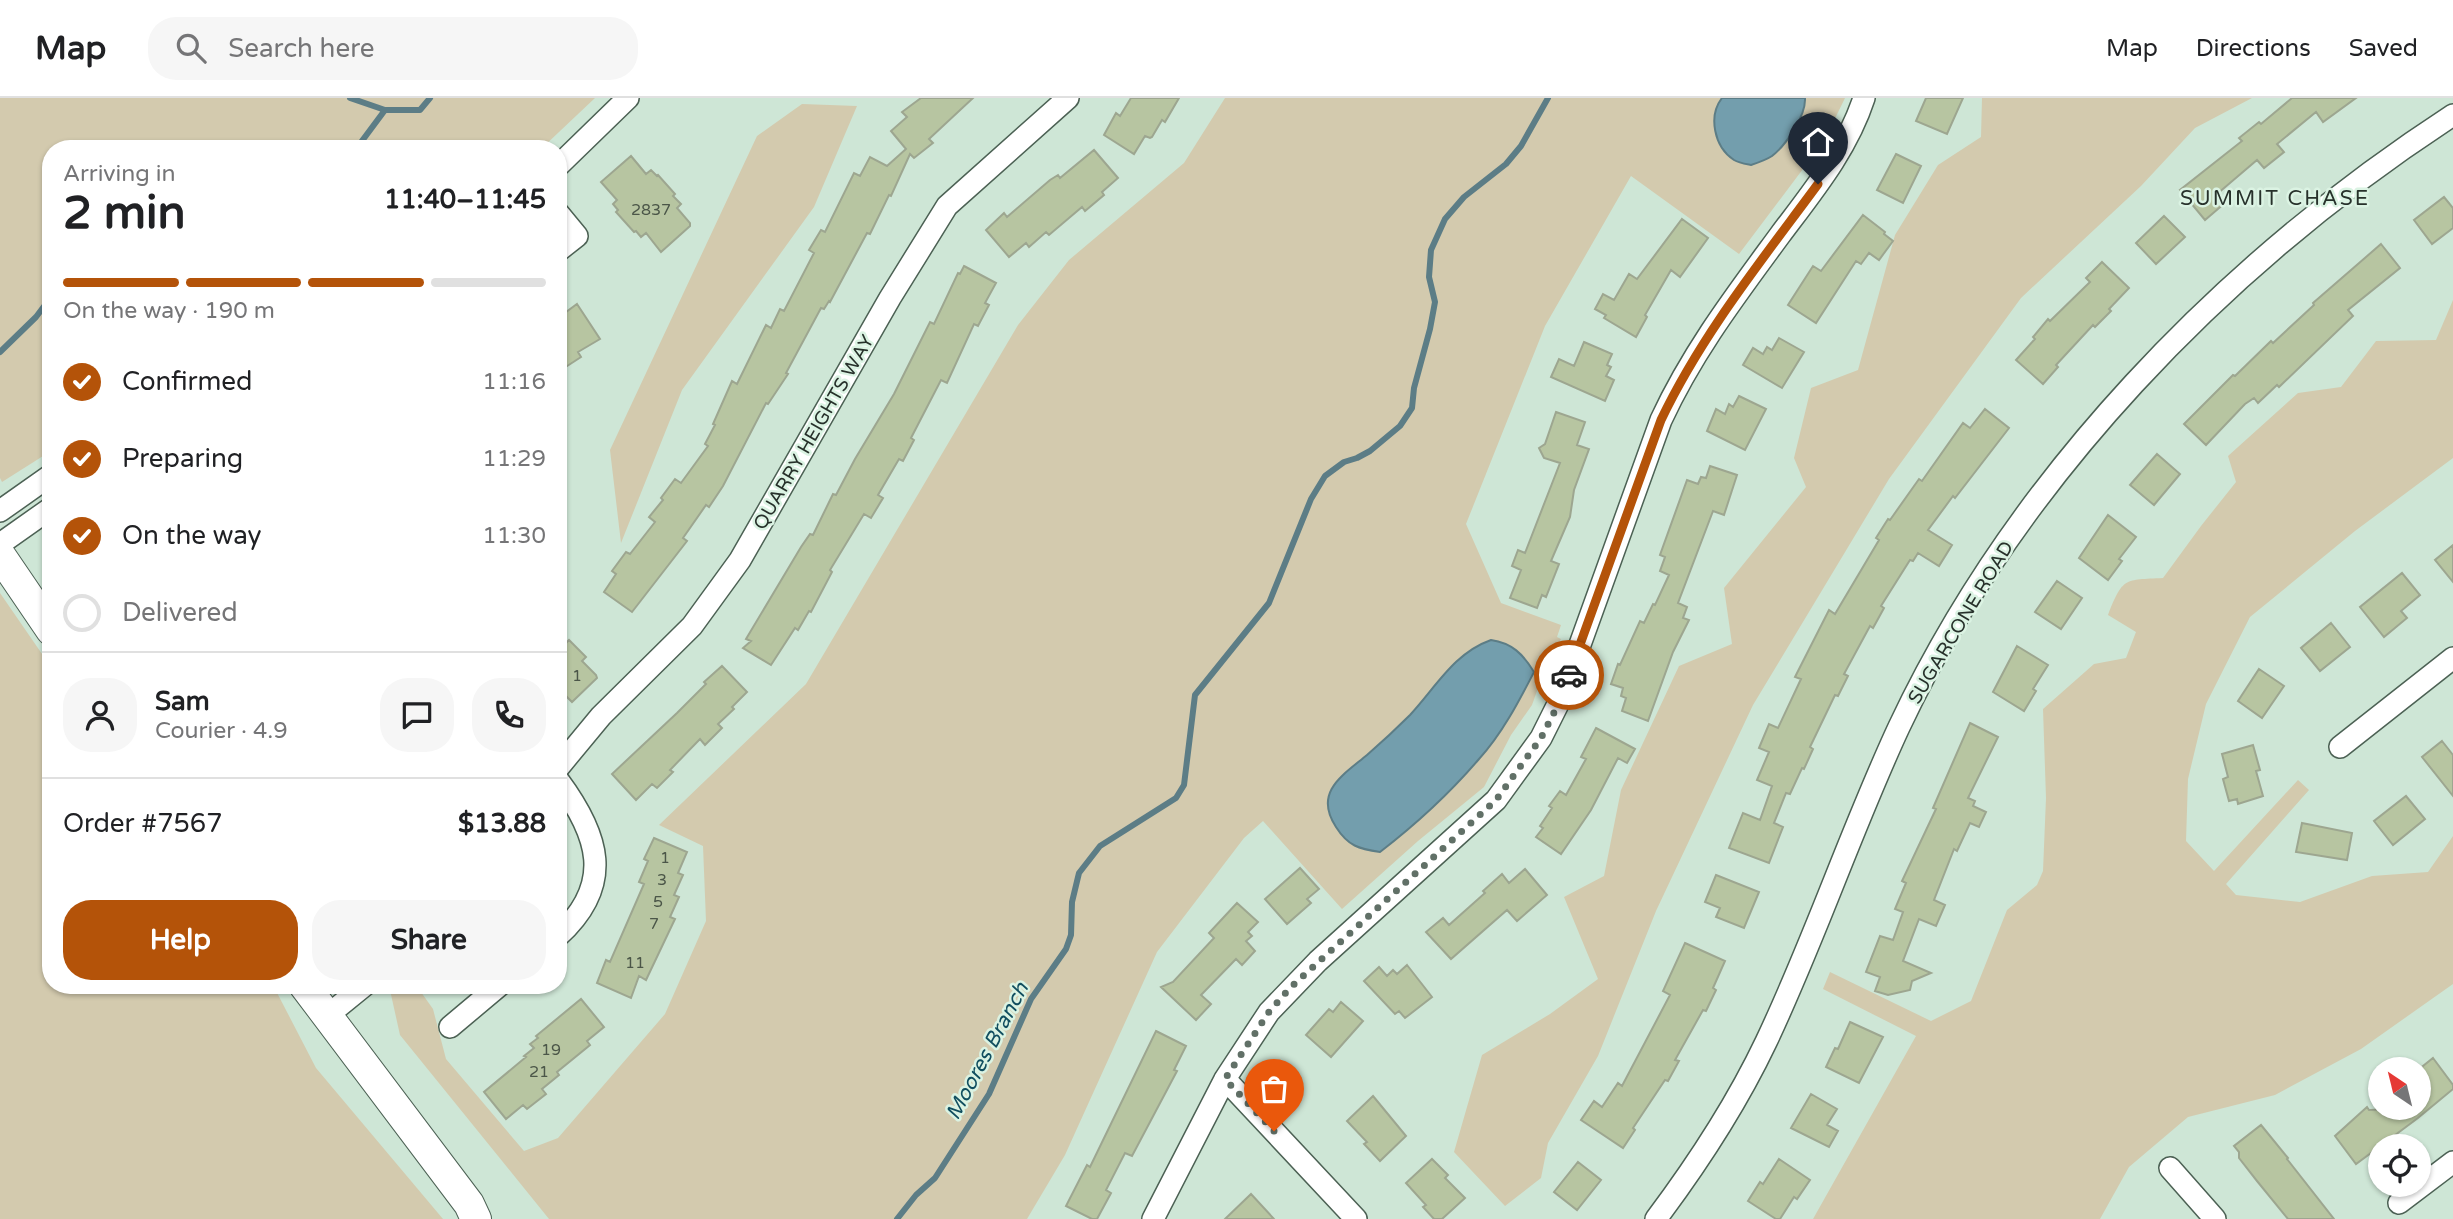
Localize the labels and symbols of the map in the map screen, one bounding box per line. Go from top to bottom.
pin [1788,112,1848,184]
district label: SUMMIT CHASE [2180,186,2370,211]
house number: 2837 [631,200,671,220]
street label: QUARRY HEIGHTS WAY [749,331,879,534]
street label: SUGARCONE ROAD [1904,537,2018,708]
courier [1534,640,1604,710]
house number: 1 [572,666,582,686]
house number: 1 [660,848,670,868]
house number: 3 [657,870,667,890]
house number: 5 [653,892,663,912]
house number: 7 [649,914,659,934]
house number: 11 [625,953,645,973]
water label: Moores Branch [941,977,1035,1124]
house number: 19 [541,1040,561,1060]
north arrow [2368,1057,2431,1120]
pin [1244,1059,1304,1131]
house number: 21 [529,1062,549,1082]

